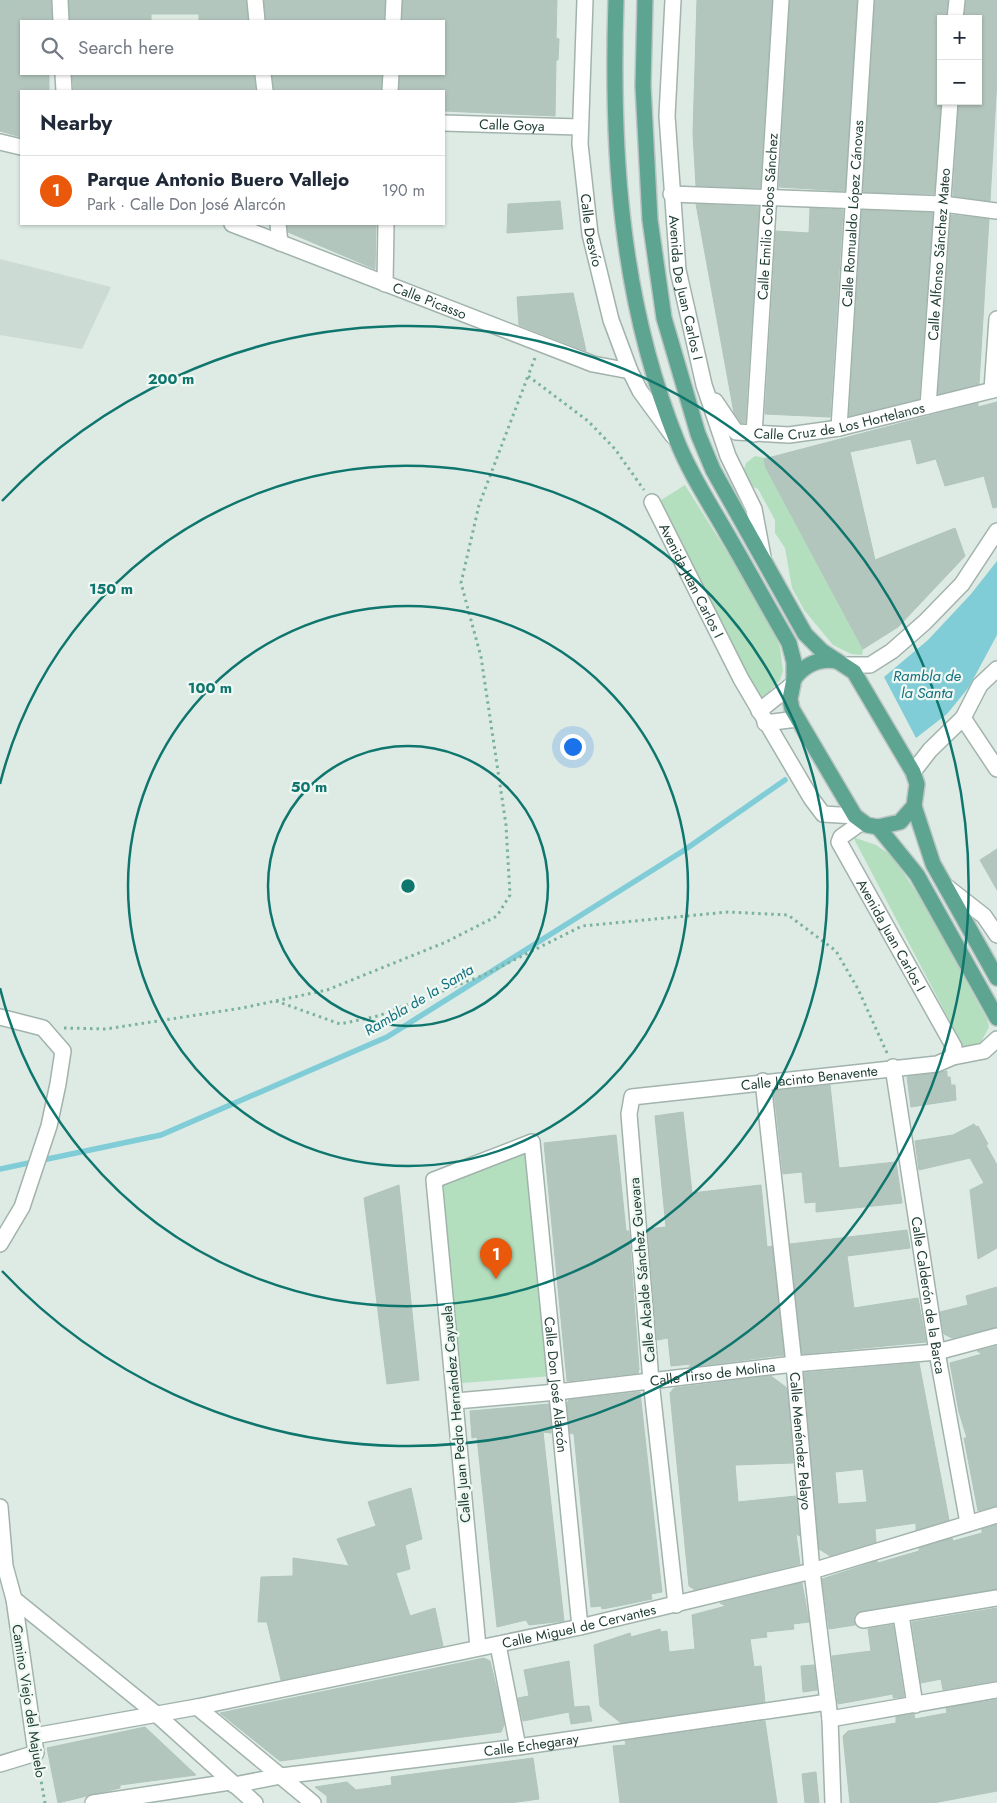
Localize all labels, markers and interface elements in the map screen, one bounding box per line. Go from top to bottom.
map controls [937,15,982,105]
button: + [937,15,982,60]
search box [20,20,445,75]
icon: search [38,34,66,62]
text: Search here [78,34,174,61]
button: − [937,60,982,105]
text: Nearby [40,108,112,138]
street label: Calle Goya [479,114,545,136]
street label: Calle Romualdo López Cánovas [837,119,868,307]
street label: Calle Emilio Cobos Sánchez [752,132,783,301]
text: Parque Antonio Buero Vallejo [87,166,349,193]
street label: Calle Alfonso Sánchez Mateo [923,167,955,341]
text: 1 [52,179,60,202]
text: 190 m [382,179,425,202]
street label: Calle Desvío [576,192,608,269]
text: Park · Calle Don José Alarcón [87,193,286,216]
street label: Avenida De Juan Carlos I [664,214,708,362]
street label: Calle Picasso [390,277,470,324]
text: 200 m [148,368,194,390]
street label: Calle Cruz de Los Hortelanos [753,397,927,445]
street label: Avenida Juan Carlos I [654,520,729,641]
text: 150 m [89,578,133,600]
water label: Rambla de la Santa [893,665,962,704]
text: 100 m [188,677,232,699]
your location [560,734,586,760]
text: 50 m [291,776,327,798]
street label: Avenida Juan Carlos I [852,875,931,995]
centre of rings [399,877,417,895]
water label: Rambla de la Santa [360,958,479,1041]
street label: Calle Jacinto Benavente [740,1060,879,1095]
street label: Calle Alcalde Sánchez Guevara [624,1177,660,1363]
street label: Calle Calderón de la Barca [906,1215,951,1376]
pin: 1 [480,1238,512,1279]
street label: Calle Juan Pedro Hernández Cayuela [437,1304,475,1524]
street label: Calle Don José Alarcón [539,1316,573,1454]
street label: Calle Tirso de Molina [649,1356,776,1391]
street label: Calle Menéndez Pelayo [785,1371,817,1511]
street label: Calle Miguel de Cervantes [500,1599,658,1653]
street label: Camino Viejo del Majuelo [7,1623,51,1780]
street label: Calle Echegaray [483,1728,581,1761]

